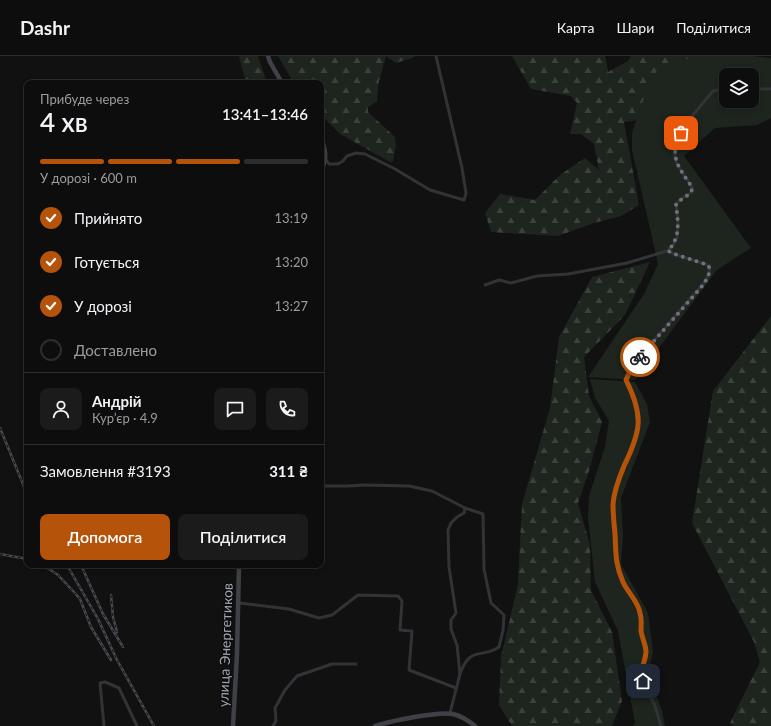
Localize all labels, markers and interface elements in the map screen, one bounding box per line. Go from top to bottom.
text: Dashr [20,16,70,39]
text: Карта [557,19,595,36]
text: Шари [617,19,654,36]
text: Поділитися [676,19,751,36]
map controls [719,68,759,108]
button: layers [719,68,759,108]
text: Прибуде через [40,91,129,107]
text: 13:41–13:46 [222,105,308,123]
text: 4 хв [40,106,88,138]
pin [664,116,698,150]
icon: bag [670,122,692,144]
text: У дорозі · 600 m [40,170,137,186]
icon: check [40,207,62,229]
text: Прийнято [74,209,142,227]
text: 13:19 [275,210,308,226]
icon: check [40,251,62,273]
text: Готується [74,253,139,271]
text: 13:20 [275,254,308,270]
icon: check [40,295,62,317]
text: У дорозі [74,297,132,315]
text: 13:27 [275,298,308,314]
courier [620,337,660,377]
text: Доставлено [74,341,157,359]
icon: bike [629,346,651,368]
button: person [40,388,82,430]
button: chat [214,388,256,430]
button: phone [266,388,308,430]
text: Андрій [92,392,141,410]
text: Кур’єр · 4.9 [92,410,158,426]
text: Замовлення #3193 [40,462,171,480]
text: 311 ₴ [269,462,308,480]
button: Допомога [40,514,170,560]
button: Поділитися [178,514,308,560]
street label: улица Энергетиков [214,583,236,707]
pin [626,664,660,698]
icon: home [632,670,654,692]

